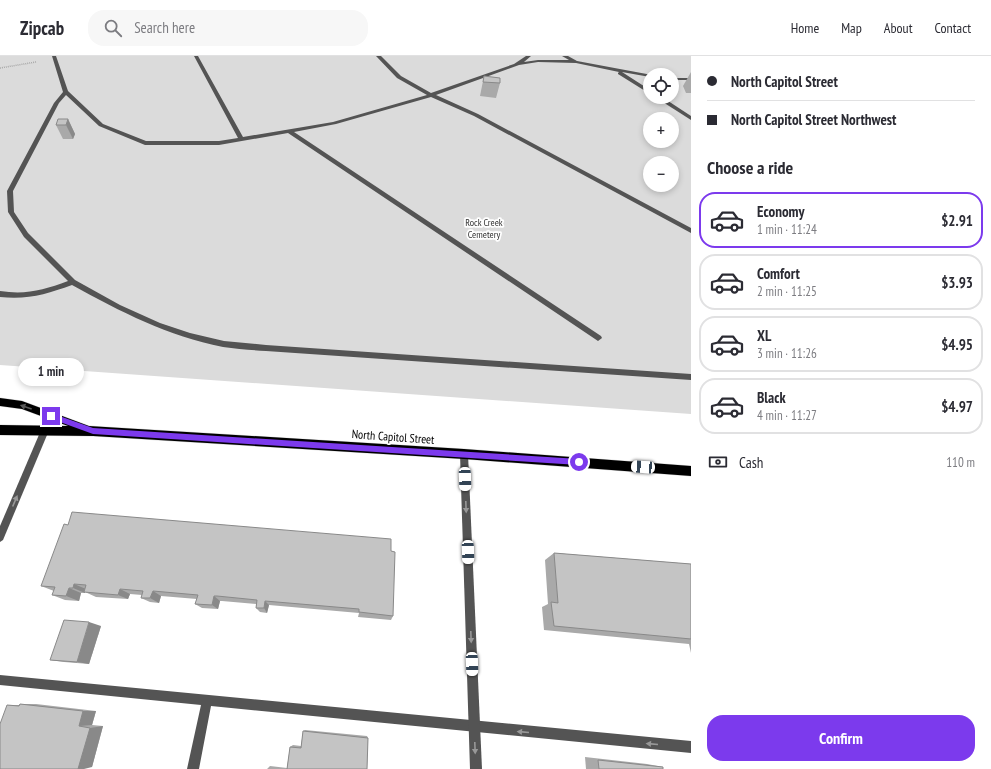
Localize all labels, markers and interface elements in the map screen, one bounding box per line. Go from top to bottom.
search box [88,10,368,46]
text: Zipcab [20,16,64,40]
icon: search [102,17,124,39]
text: Search here [134,18,195,37]
text: Home [791,19,819,37]
text: Map [841,19,862,37]
text: About [884,19,913,37]
text: Contact [935,19,971,37]
map controls [643,68,679,192]
button: locate [643,68,679,104]
text: North Capitol Street [731,72,838,91]
text: North Capitol Street Northwest [731,110,896,129]
button: + [643,112,679,148]
button: − [643,156,679,192]
text: Choose a ride [707,156,793,179]
icon: car [709,202,745,238]
text: Economy [757,202,805,221]
text: $2.91 [941,211,973,230]
park label: Rock Creek Cemetery [465,216,503,241]
text: 1 min · 11:24 [757,221,817,238]
icon: car [709,264,745,300]
text: Comfort [757,264,800,283]
text: $3.93 [941,273,973,292]
text: 2 min · 11:25 [757,283,817,300]
icon: car [709,326,745,362]
text: XL [757,326,771,345]
text: $4.95 [941,335,973,354]
text: 3 min · 11:26 [757,345,817,362]
callout: 1 min [18,358,84,386]
text: 1 min [38,363,64,380]
icon: car [709,388,745,424]
text: Black [757,388,786,407]
text: $4.97 [941,397,973,416]
one-way arrow [20,404,32,410]
route end [42,407,60,425]
text: 4 min · 11:27 [757,407,817,424]
street label: North Capitol Street [351,426,436,447]
icon: cash [707,451,729,473]
route start [570,453,588,471]
text: Cash [739,453,763,472]
text: 110 m [946,454,975,471]
car [631,460,655,474]
car [459,467,471,491]
one-way arrow [13,495,19,507]
one-way arrow [463,501,469,514]
car [462,540,474,564]
one-way arrow [468,631,474,644]
car [466,652,478,676]
button: Confirm [707,715,975,761]
one-way arrow [517,728,529,735]
one-way arrow [646,740,658,747]
one-way arrow [472,742,478,755]

